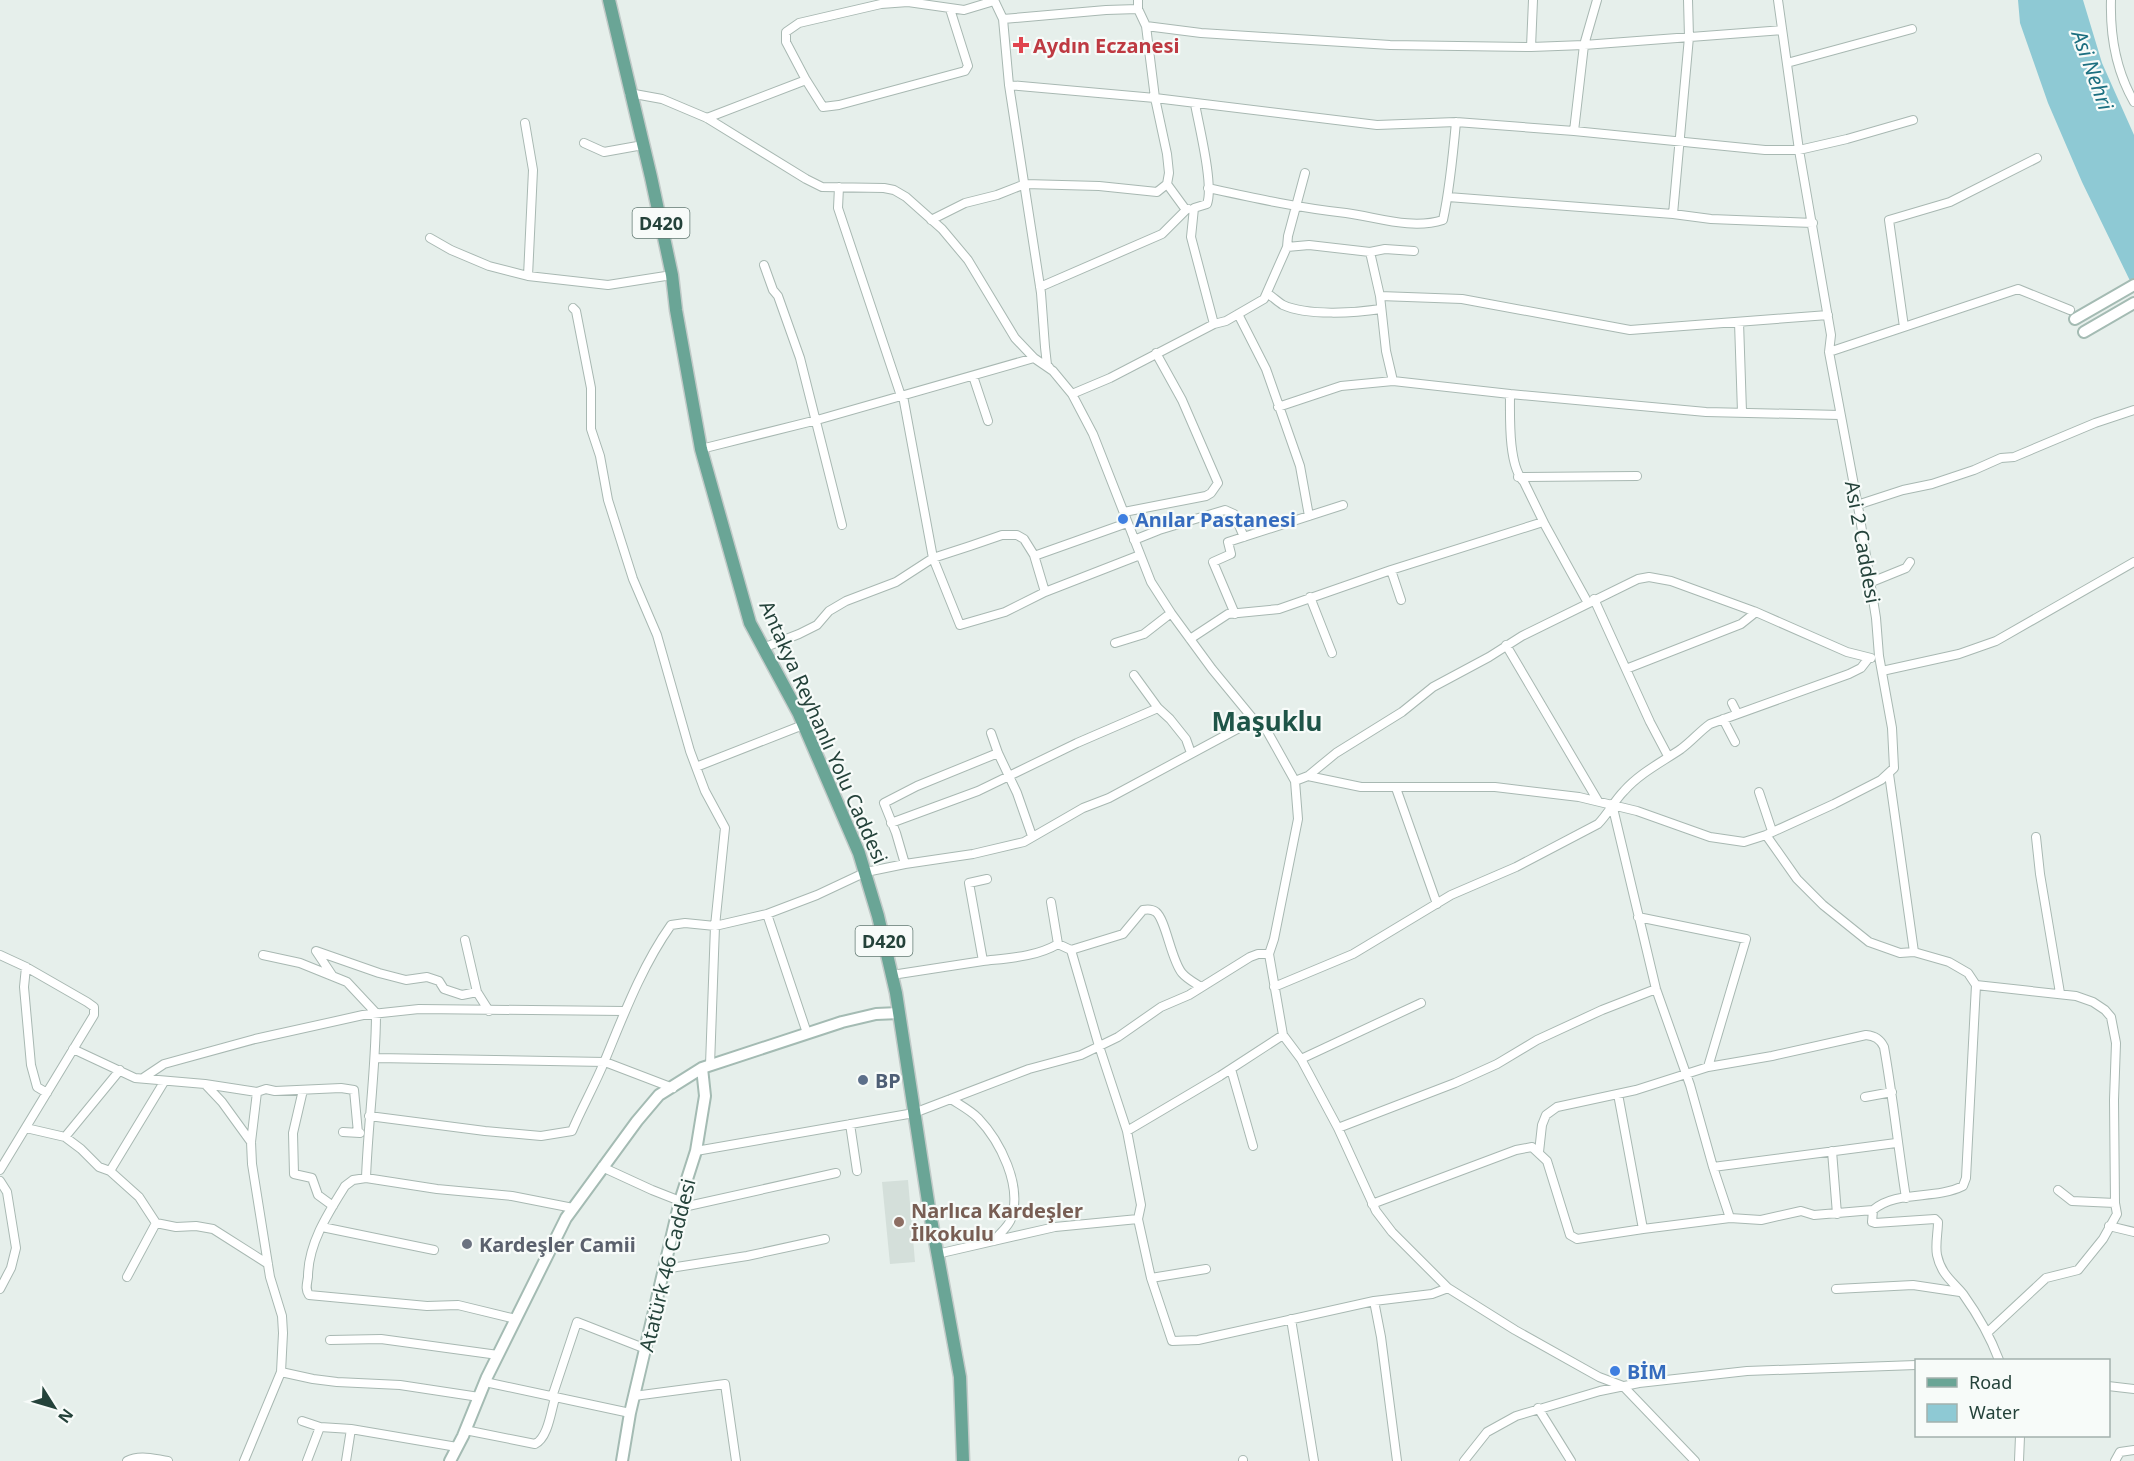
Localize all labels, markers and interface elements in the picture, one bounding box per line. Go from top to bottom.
water label: Asi Nehri [2065,24,2121,114]
place label: Aydın Eczanesi [1033,32,1179,59]
marker: Aydın Eczanesi [1014,38,1028,52]
road number: D420 [632,208,690,238]
street label: Asi 2 Caddesi [1839,479,1887,605]
place label: Anılar Pastanesi [1135,506,1296,533]
marker: Anılar Pastanesi [1116,512,1130,526]
street label: Antakya Reyhanlı Yolu Caddesi [754,596,894,868]
district label: Maşuklu [1212,703,1322,739]
road number: D420 [856,926,912,956]
place label: BP [875,1067,901,1094]
marker: BP [856,1073,870,1087]
street label: Atatürk 46 Caddesi [632,1176,702,1354]
place label: Narlıca Kardeşler İlkokulu [911,1197,1083,1247]
marker: Narlıca Kardeşler İlkokulu [892,1215,906,1229]
place label: Kardeşler Camii [479,1231,636,1258]
marker: Kardeşler Camii [460,1237,474,1251]
place label: BİM [1627,1358,1667,1385]
legend [1915,1359,2110,1437]
marker: BİM [1608,1364,1622,1378]
text: Road [1969,1370,2012,1394]
north arrow [24,1377,84,1437]
text: Water [1969,1400,2020,1424]
text: N [53,1404,79,1428]

